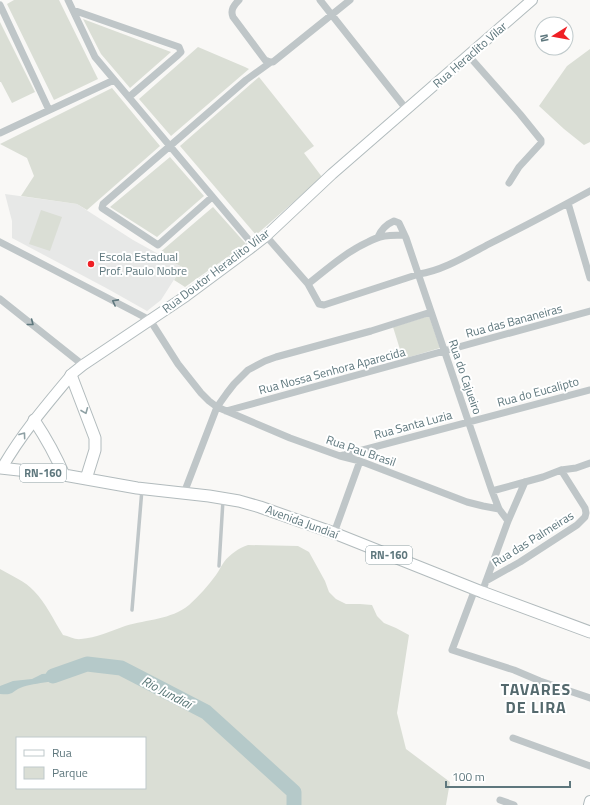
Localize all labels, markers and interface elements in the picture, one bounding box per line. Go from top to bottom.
north arrow [534,16,574,56]
street label: Rua Heraclito Vilar [428,17,511,92]
text: N [536,33,553,43]
street label: Rua Doutor Heraclito Vilar [158,224,274,318]
place label: Escola Estadual Prof. Paulo Nobre [99,247,187,280]
marker: Escola Estadual Prof. Paulo Nobre [86,259,96,269]
street label: Rua das Bananeiras [463,298,565,343]
one-way arrow [112,299,120,307]
one-way arrow [26,319,33,326]
street label: Rua do Cajueiro [444,337,487,417]
street label: Rua Nossa Senhora Aparecida [256,342,407,399]
street label: Rua do Eucalipto [495,371,581,412]
street label: Rua Santa Luzia [372,405,454,444]
one-way arrow [81,408,89,415]
street label: Rua Pau Brasil [324,430,399,471]
one-way arrow [18,432,25,439]
road number: RN-160 [20,464,66,482]
street label: Avenida Jundiaí [263,499,343,544]
street label: Rua das Palmeiras [488,506,578,571]
road number: RN-160 [366,546,412,564]
water label: Rio Jundiaí [138,670,198,715]
district label: TAVARES DE LIRA [501,677,571,719]
legend [16,737,146,789]
text: Rua [52,743,72,762]
text: Parque [52,763,88,782]
scale bar [446,763,570,789]
text: 100 m [452,767,485,786]

